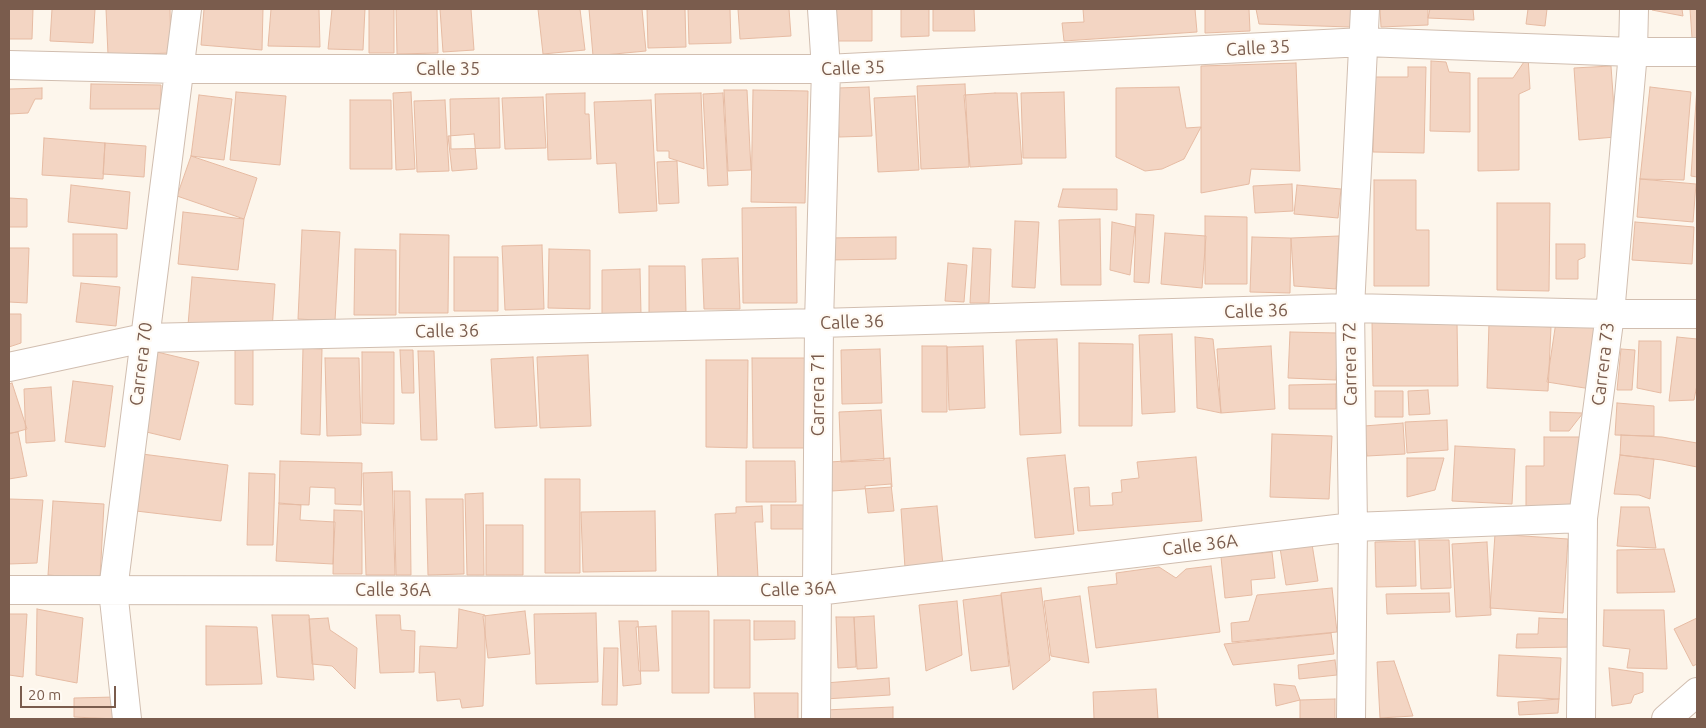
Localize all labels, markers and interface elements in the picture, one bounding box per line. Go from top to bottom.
street label: Calle 35 [1225,36,1291,60]
street label: Calle 35 [821,56,885,80]
street label: Calle 35 [416,58,480,80]
street label: Calle 36 [1224,299,1288,323]
street label: Calle 36 [820,310,884,334]
street label: Calle 36 [415,320,479,342]
street label: Carrera 70 [125,321,157,407]
street label: Carrera 73 [1587,321,1619,407]
street label: Carrera 72 [1338,322,1362,406]
street label: Carrera 71 [807,352,829,436]
street label: Calle 36A [1161,530,1239,560]
street label: Calle 36A [760,577,836,601]
street label: Calle 36A [355,579,431,601]
scale bar [22,676,119,708]
text: 20 m [28,686,61,703]

